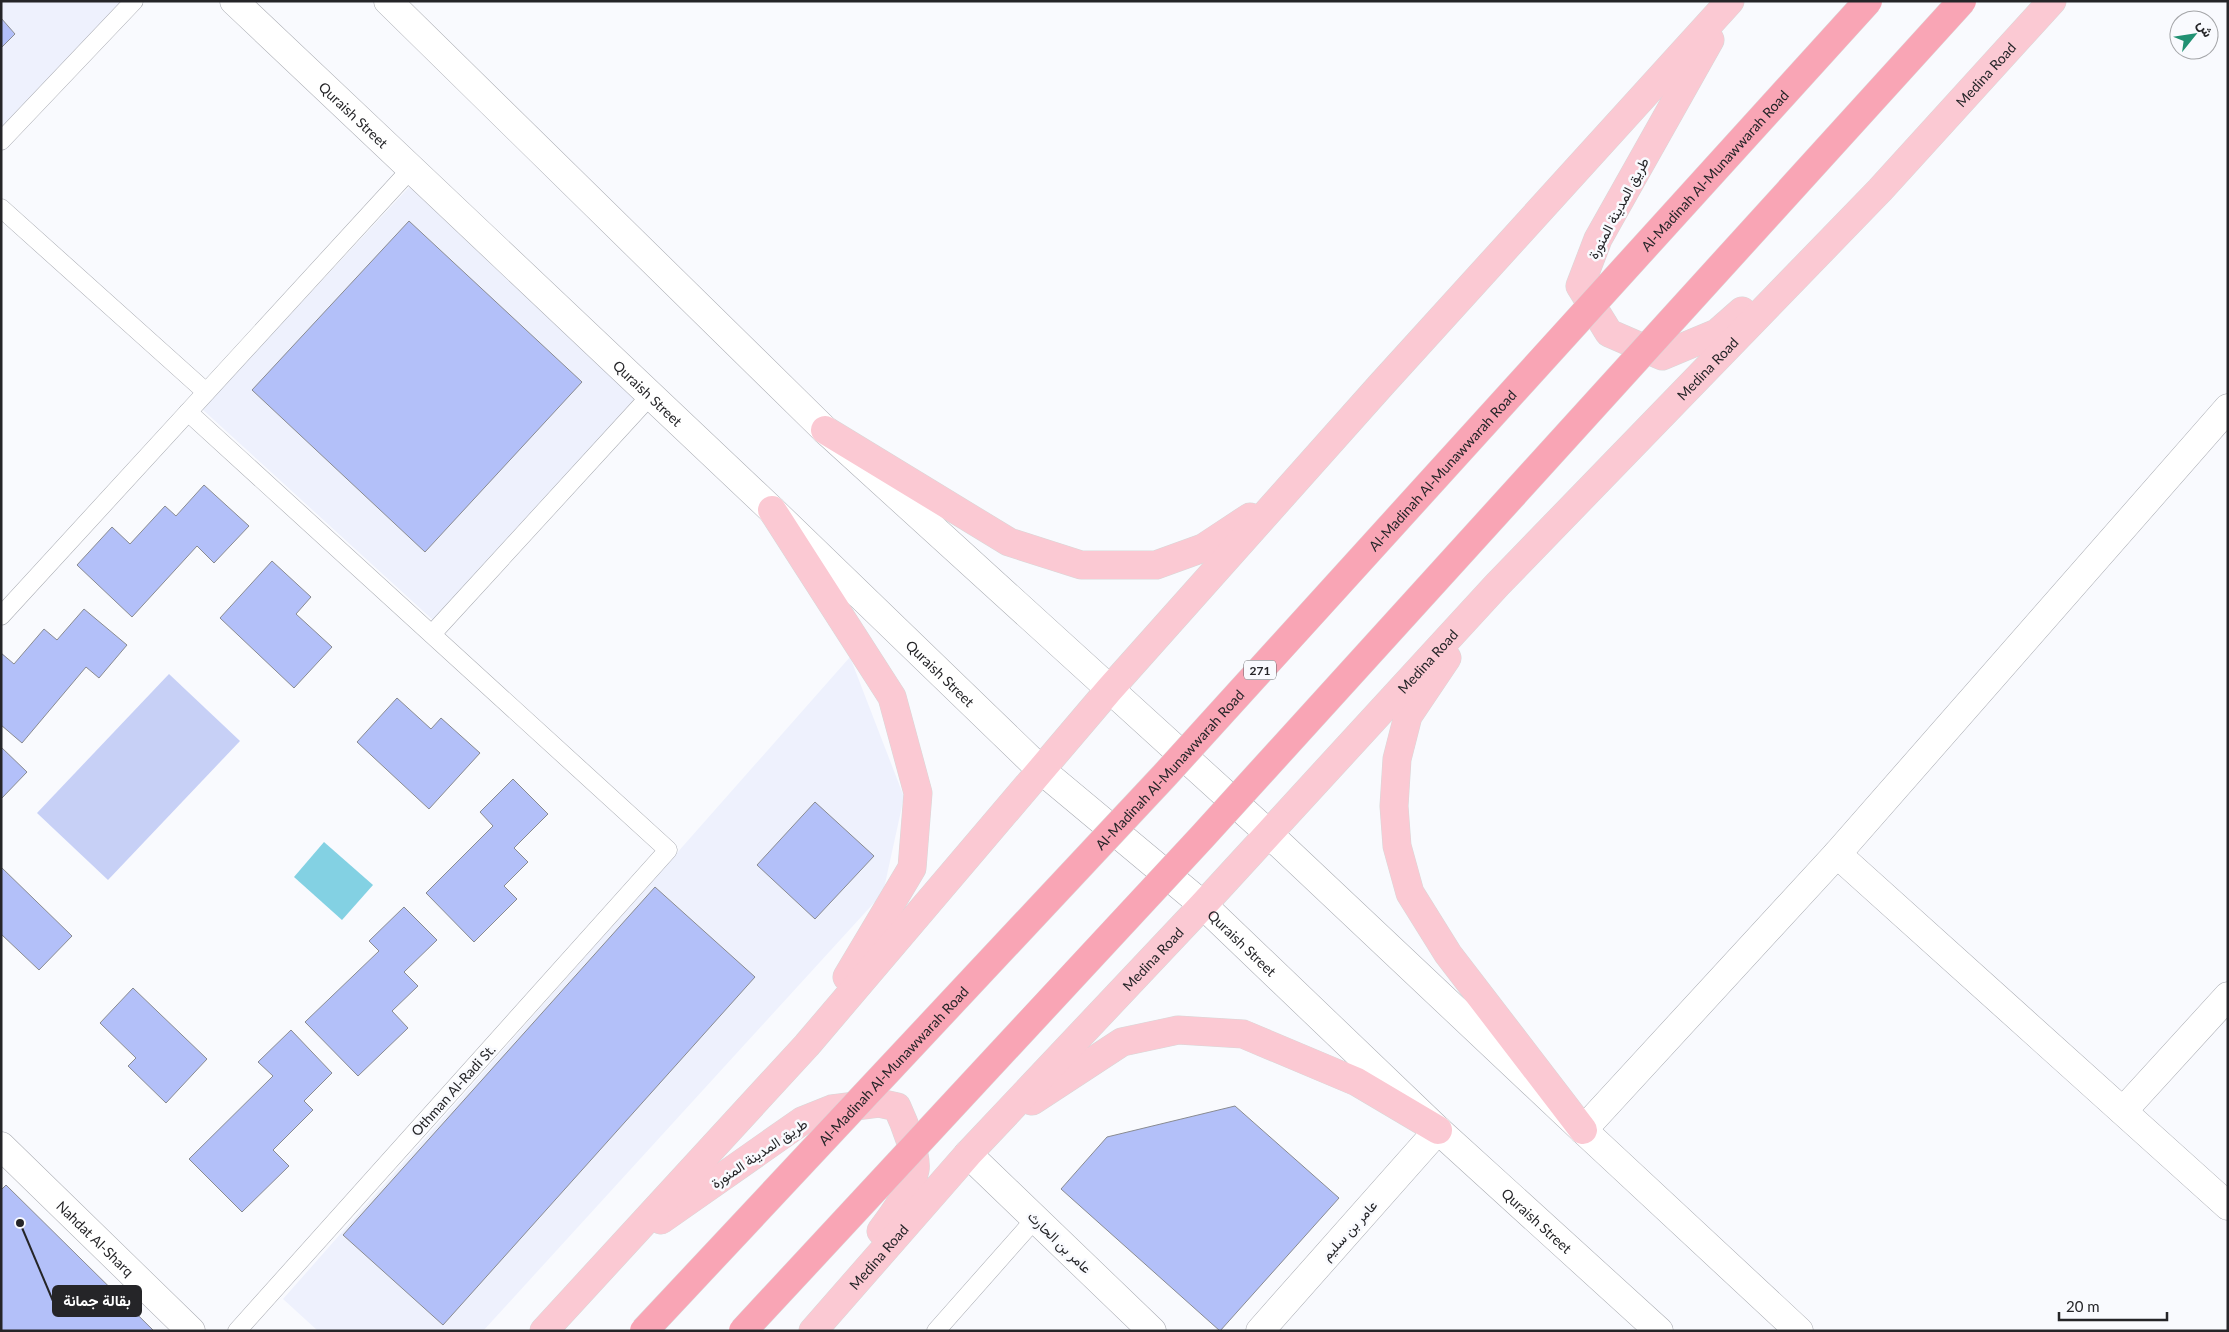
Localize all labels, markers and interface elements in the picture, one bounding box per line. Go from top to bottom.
north arrow [2169,10,2219,60]
text: ش [2193,17,2217,40]
street label: Medina Road [1952,39,2019,110]
street label: Quraish Street [316,78,392,151]
street label: Al-Madinah Al-Munawwarah Road [1637,86,1792,254]
street label: طريق المدينة المنورة [1584,154,1653,262]
street label: Medina Road [1673,333,1741,403]
street label: Quraish Street [610,356,686,429]
street label: Al-Madinah Al-Munawwarah Road [1365,386,1519,554]
street label: Medina Road [1394,625,1461,697]
street label: Quraish Street [903,636,978,710]
road number: 271 [1244,660,1276,680]
street label: Al-Madinah Al-Munawwarah Road [1091,686,1247,853]
street label: Quraish Street [1204,906,1280,979]
street label: Medina Road [1119,923,1186,994]
street label: Al-Madinah Al-Munawwarah Road [814,982,971,1148]
street label: Othman Al-Radi St. [407,1041,499,1139]
street label: طريق المدينة المنورة [708,1115,811,1192]
street label: Quraish Street [1499,1184,1576,1256]
street label: Nahdat Al-Sharq [53,1197,138,1279]
street label: عامر بن سليم [1318,1197,1381,1264]
street label: عامر بن الحارث [1024,1208,1095,1277]
street label: Medina Road [845,1220,911,1293]
callout: بقالة جمانة [53,1286,141,1316]
scale bar [2059,1290,2166,1322]
text: بقالة جمانة [63,1291,131,1310]
text: 20 m [2066,1297,2100,1315]

